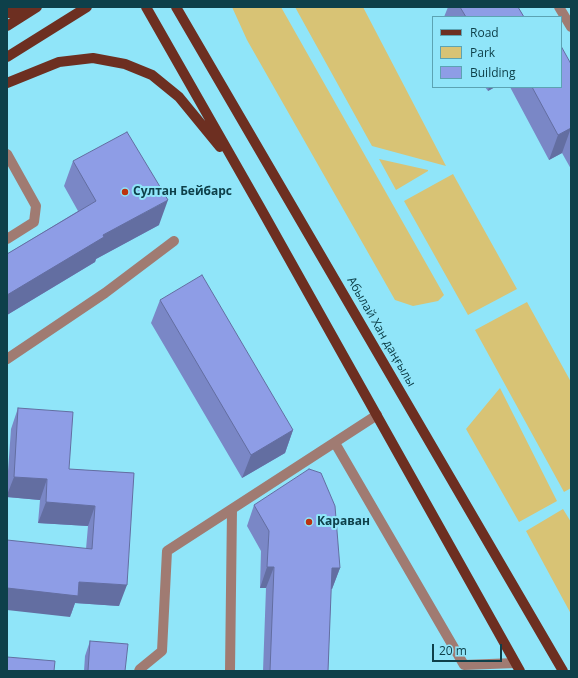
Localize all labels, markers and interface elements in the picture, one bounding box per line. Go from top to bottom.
legend [432,16,562,88]
text: Road [470,24,499,41]
text: Park [470,44,495,61]
text: Building [470,64,515,81]
place label: Султан Бейбарс [133,185,232,199]
marker: Султан Бейбарс [120,187,130,197]
street label: Абылай Хан даңғылы [344,275,418,389]
place label: Караван [317,515,370,529]
marker: Караван [304,517,314,527]
scale bar [434,636,504,662]
text: 20 m [439,642,467,659]

